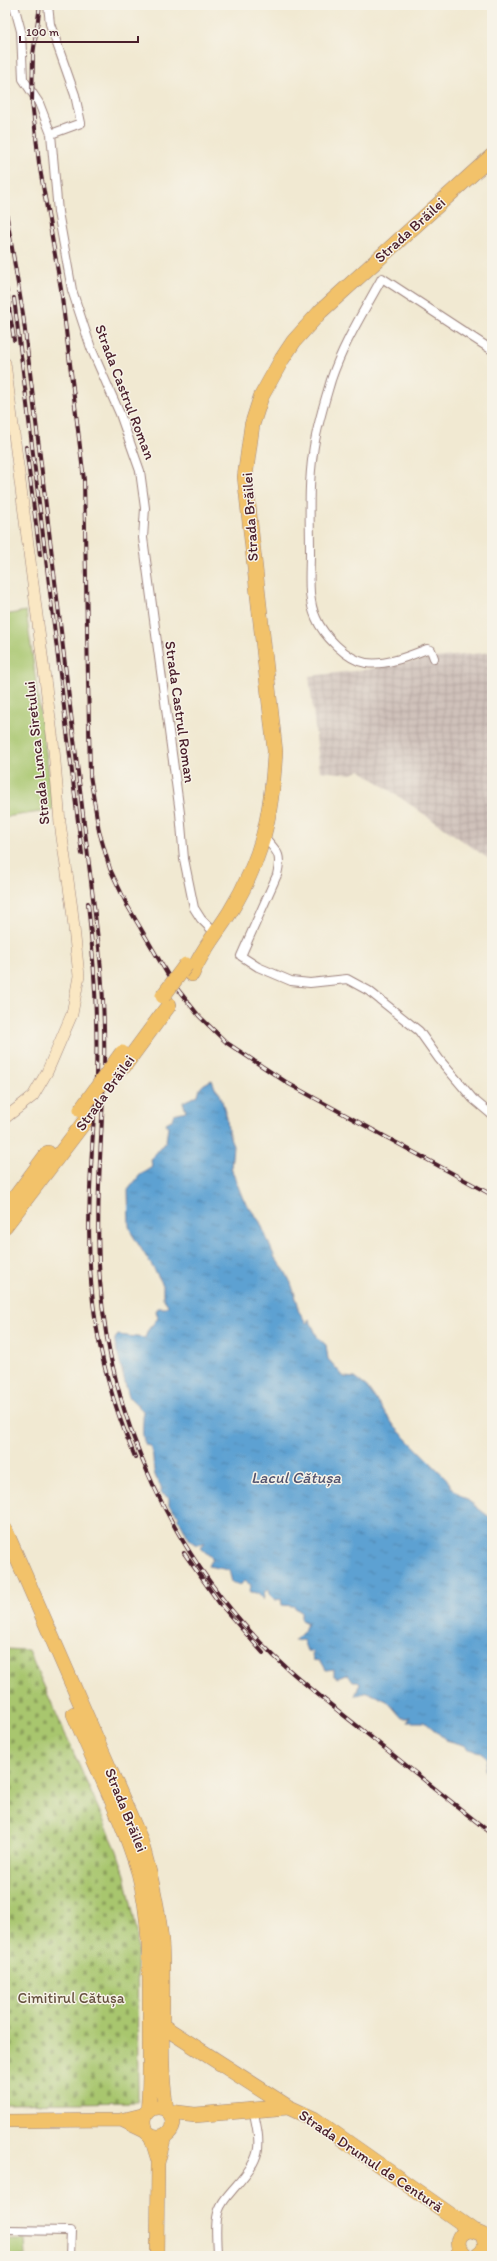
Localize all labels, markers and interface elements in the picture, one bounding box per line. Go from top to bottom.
scale bar [20,18,138,44]
text: 100 m [26,25,59,39]
street label: Strada Brăilei [371,194,449,266]
street label: Strada Castrul Roman [91,322,159,462]
street label: Strada Brăilei [238,472,262,562]
street label: Strada Castrul Roman [161,640,199,785]
street label: Strada Lunca Siretului [20,680,54,826]
street label: Strada Brăilei [72,1052,138,1134]
water label: Lacul Cătușa [251,1468,342,1487]
street label: Strada Brăilei [101,1765,151,1855]
park label: Cimitirul Cătușa [18,1989,125,2007]
street label: Strada Drumul de Centură [295,2106,447,2216]

